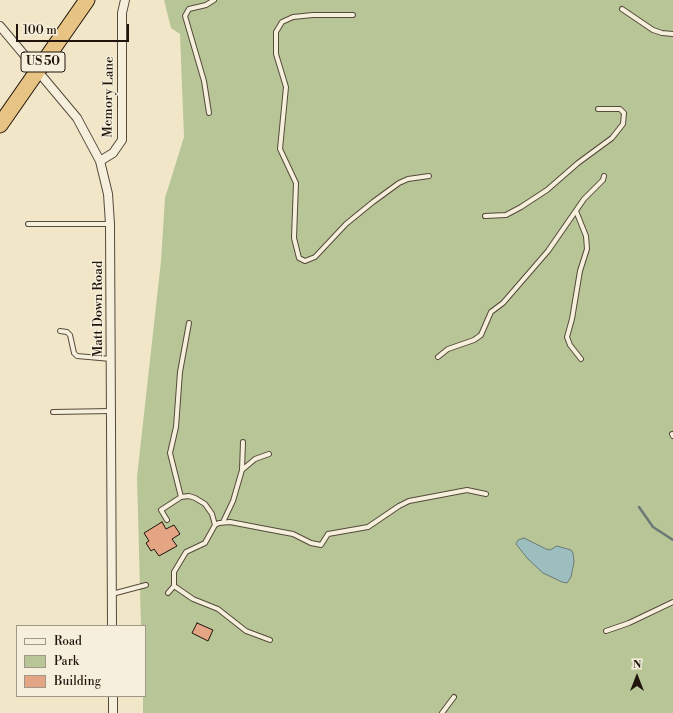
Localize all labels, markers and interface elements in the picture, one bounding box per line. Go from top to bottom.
scale bar [18,16,131,42]
text: 100 m [23,23,57,38]
road number: US 50 [21,52,65,72]
street label: Memory Lane [100,56,118,138]
street label: Matt Down Road [91,261,107,357]
legend [16,625,146,697]
text: Road [54,634,82,649]
text: Park [54,654,79,669]
north arrow [617,657,657,697]
text: N [633,658,641,672]
text: Building [54,674,101,689]

